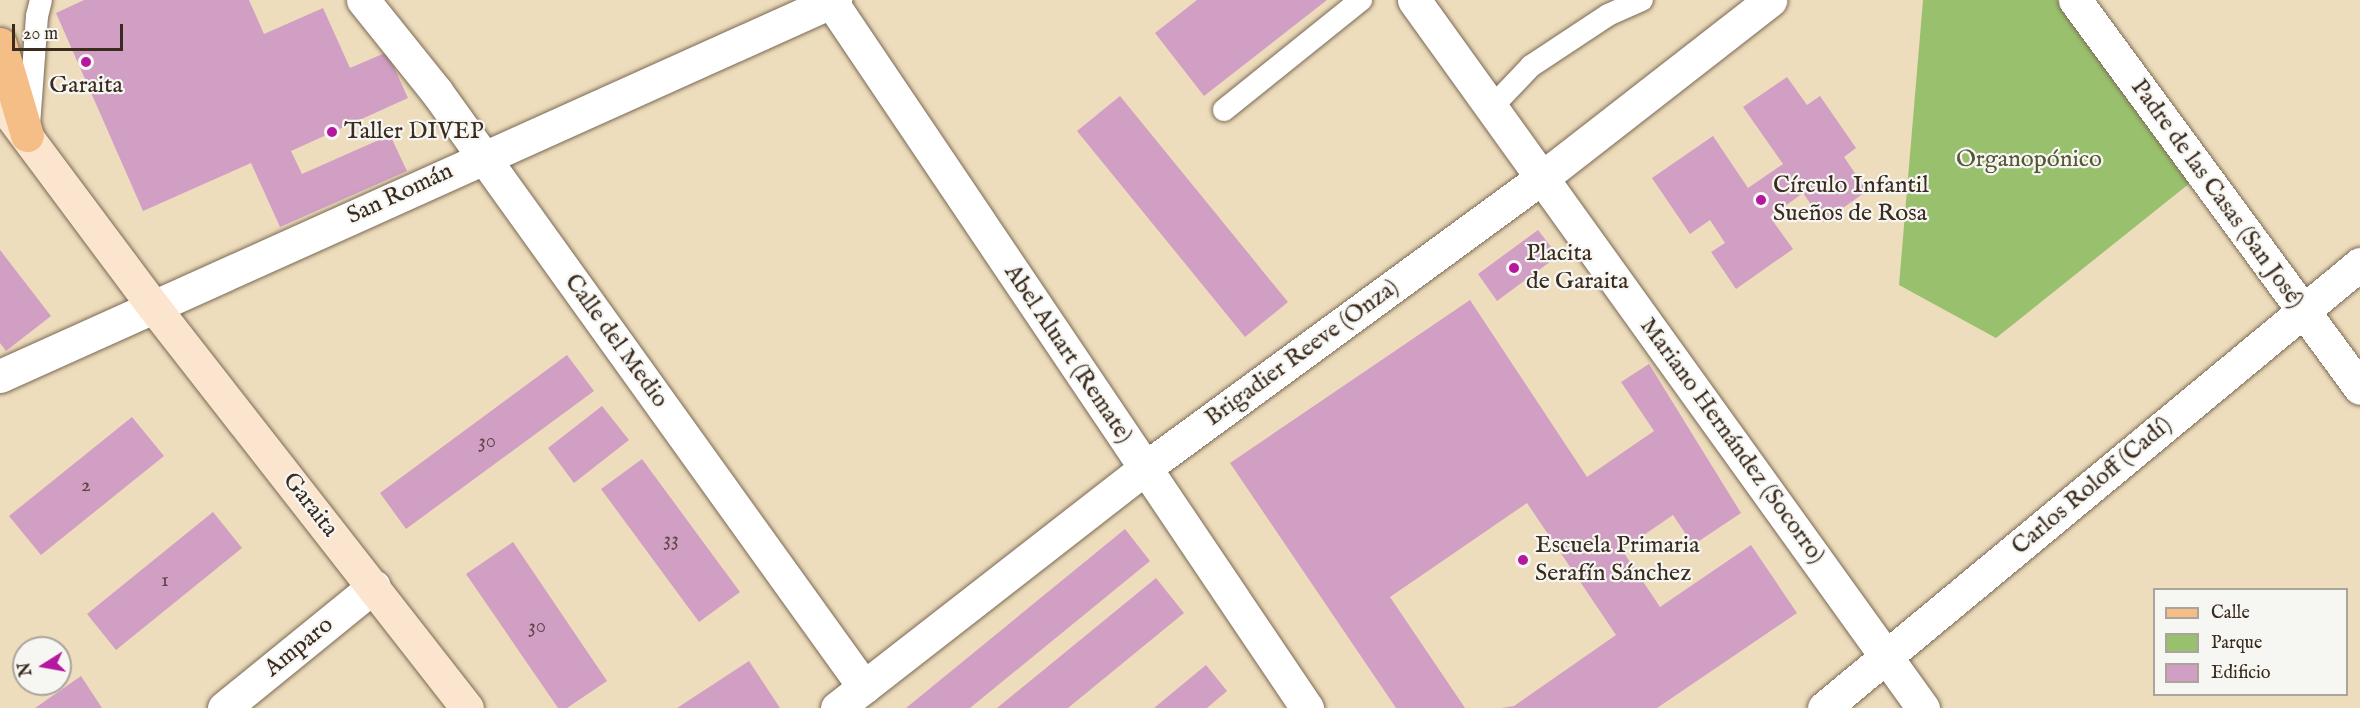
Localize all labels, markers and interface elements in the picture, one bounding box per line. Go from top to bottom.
scale bar [15,12,126,50]
text: 20 m [23,23,58,46]
marker: Garaita [79,55,93,69]
place label: Garaita [49,72,123,100]
street label: Padre de las Casas (San José) [2124,74,2310,314]
place label: Taller DIVEP [344,118,484,146]
marker: Taller DIVEP [325,125,339,139]
park label: Organopónico [1956,146,2102,174]
street label: San Román [342,157,458,231]
place label: Círculo Infantil Sueños de Rosa [1773,172,1929,228]
marker: Círculo Infantil Sueños de Rosa [1754,193,1768,207]
place label: Placita de Garaita [1526,240,1629,296]
street label: Abel Aluart (Remate) [998,259,1138,449]
marker: Placita de Garaita [1507,261,1521,275]
street label: Calle del Medio [558,269,674,413]
street label: Brigadier Reeve (Onza) [1200,273,1404,433]
street label: Mariano Hernández (Socorro) [1633,312,1831,570]
street label: Carlos Roloff (Cadí) [2006,411,2178,561]
house number: 30 [478,429,496,455]
street label: Garaita [276,467,344,543]
house number: 2 [81,473,91,499]
house number: 33 [663,527,679,553]
place label: Escuela Primaria Serafín Sánchez [1535,532,1700,588]
marker: Escuela Primaria Serafín Sánchez [1516,553,1530,567]
house number: 1 [161,568,169,594]
legend [2153,588,2348,696]
text: Calle [2211,602,2250,625]
street label: Amparo [259,611,339,683]
house number: 30 [528,614,546,640]
text: Parque [2211,632,2262,655]
north arrow [12,636,72,696]
text: N [15,660,37,678]
text: Edificio [2211,662,2271,685]

